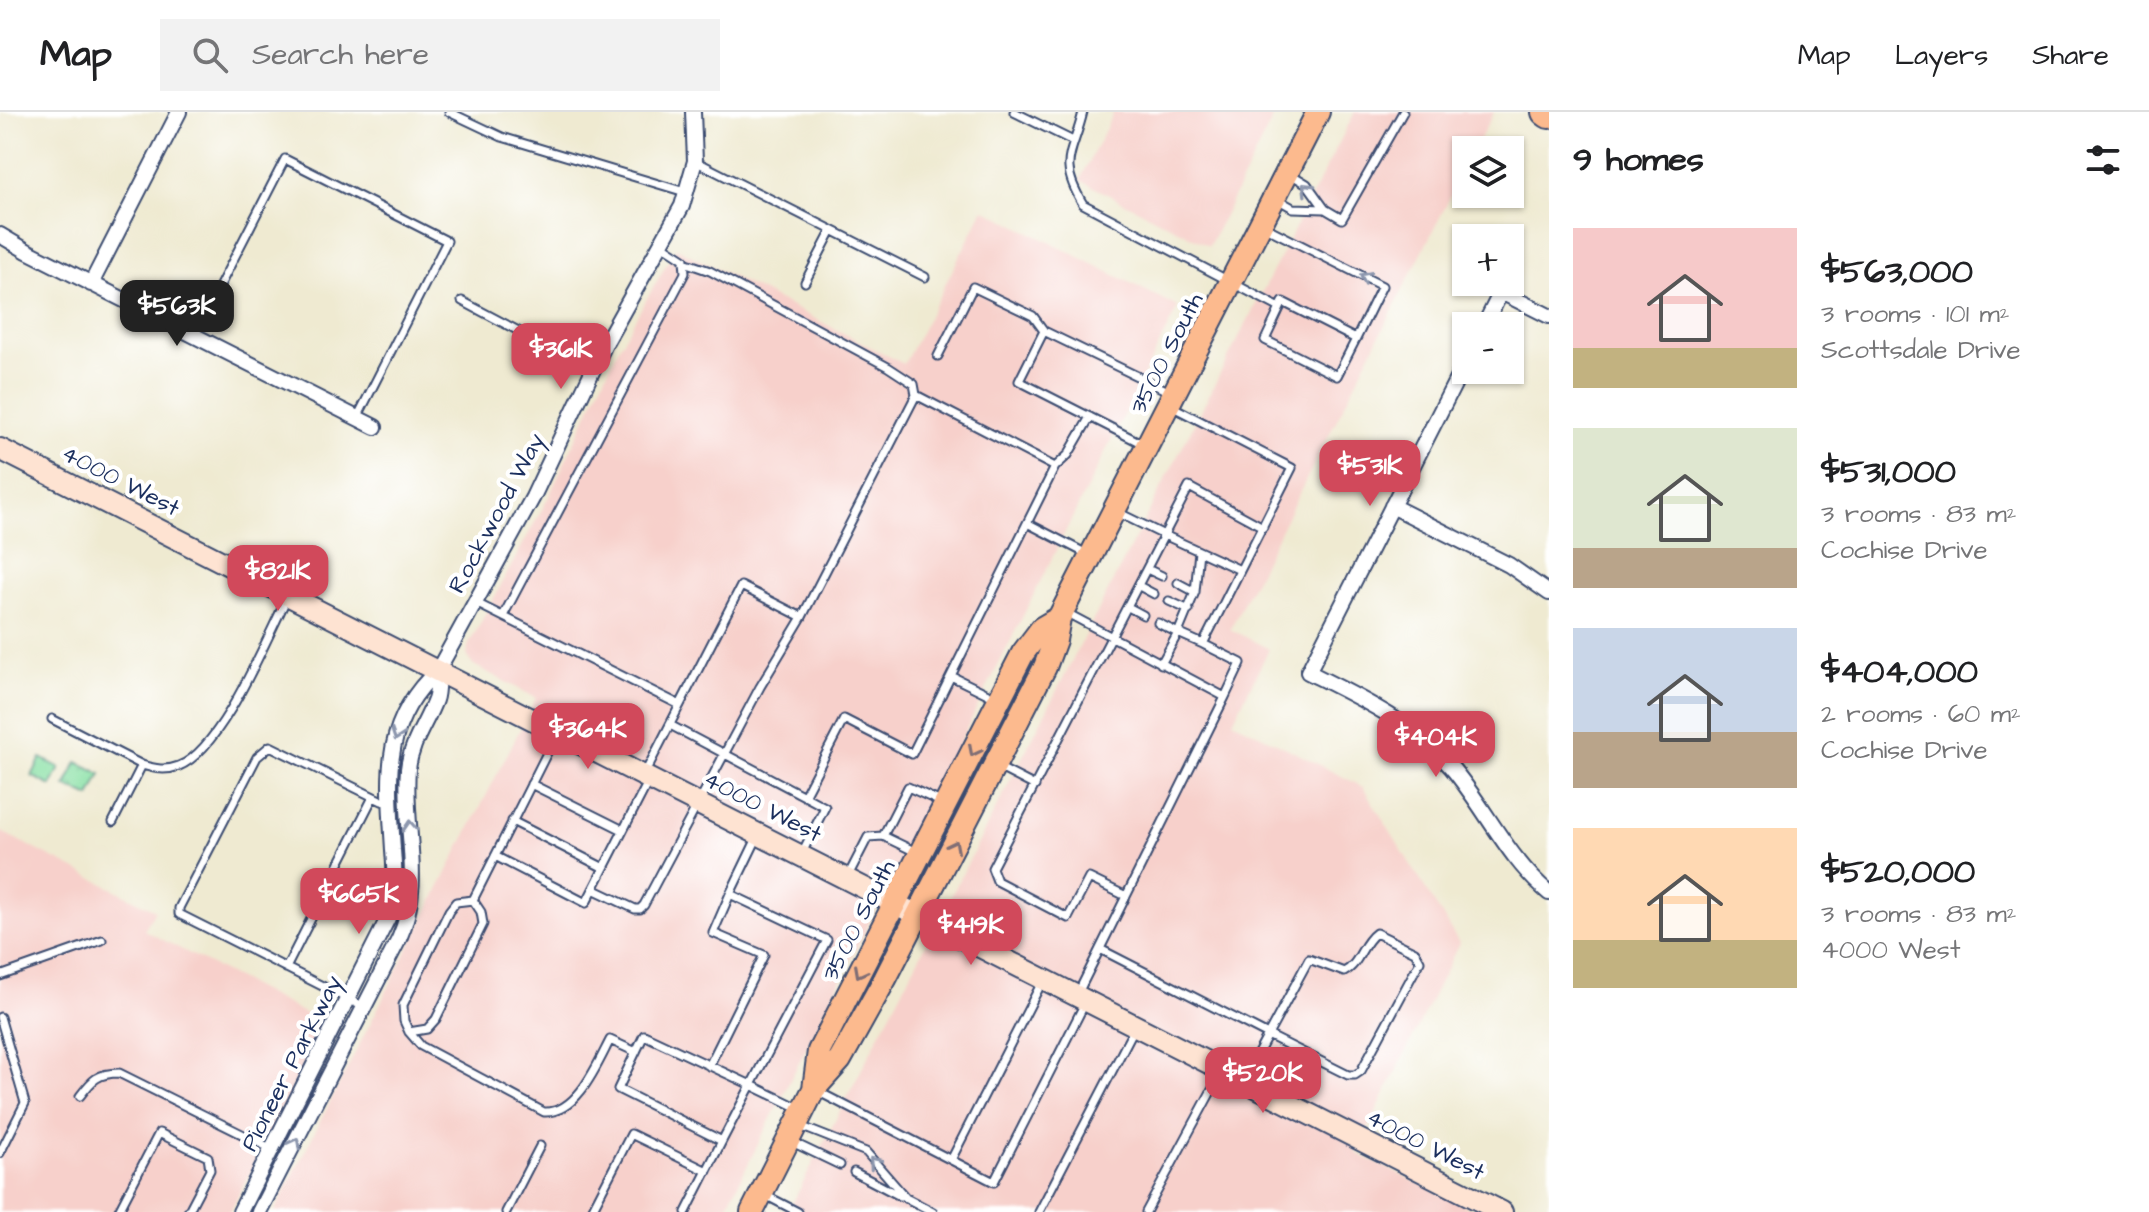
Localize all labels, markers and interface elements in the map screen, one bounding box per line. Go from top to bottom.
search box [160,19,720,91]
text: Map [40,29,112,81]
icon: search [188,33,232,77]
text: Search here [252,34,429,76]
text: Map [1798,36,1851,75]
text: Layers [1895,36,1988,75]
text: Share [2032,36,2109,75]
map controls [1452,136,1524,384]
button: layers [1452,136,1524,208]
text: 9 homes [1573,136,1704,184]
icon: filters [2081,138,2125,182]
one-way arrow [1302,182,1316,197]
button: + [1452,224,1524,296]
text: $563,000 [1821,248,1973,296]
icon: home [1637,260,1733,356]
one-way arrow [1358,272,1373,287]
pin: $563K [121,280,233,348]
street label: 3500 South [1122,287,1212,420]
text: $563K [138,288,216,324]
text: 3 rooms · 101 m² [1821,296,2009,332]
button: − [1452,312,1524,384]
pin: $361K [505,323,617,391]
text: $361K [529,331,593,367]
text: Scottsdale Drive [1821,332,2021,368]
street label: Rockwood Way [440,427,554,600]
street label: 4000 West [56,437,186,525]
pin: $531K [1314,440,1426,508]
text: $531K [1337,448,1403,484]
text: $531,000 [1821,448,1956,496]
icon: home [1637,460,1733,556]
text: 3 rooms · 83 m² [1821,496,2016,532]
text: Cochise Drive [1821,532,1988,568]
pin: $821K [222,545,334,613]
text: $821K [245,553,311,589]
text: $404,000 [1821,648,1978,696]
icon: home [1637,660,1733,756]
text: 2 rooms · 60 m² [1821,696,2021,732]
pin: $364K [532,703,644,771]
text: $364K [549,711,627,747]
pin: $404K [1380,711,1492,779]
text: $404K [1395,719,1477,755]
one-way arrow [390,727,407,741]
text: Cochise Drive [1821,732,1988,768]
one-way arrow [968,742,983,757]
street label: 4000 West [698,763,828,851]
one-way arrow [402,819,419,832]
one-way arrow [944,839,960,854]
text: $520,000 [1821,848,1975,896]
street label: 3500 South [814,854,904,987]
icon: home [1637,860,1733,956]
pin: $665K [303,868,415,936]
text: $665K [318,876,400,912]
text: 3 rooms · 83 m² [1821,896,2016,932]
pin: $419K [915,899,1027,967]
text: $419K [938,907,1004,943]
text: 4000 West [1821,932,1960,968]
one-way arrow [855,964,870,979]
street label: Pioneer Parkway [233,970,352,1158]
pin: $520K [1207,1047,1319,1115]
text: $520K [1223,1055,1303,1091]
street label: 4000 West [1361,1101,1491,1189]
one-way arrow [285,1136,300,1151]
one-way arrow [870,1157,884,1172]

